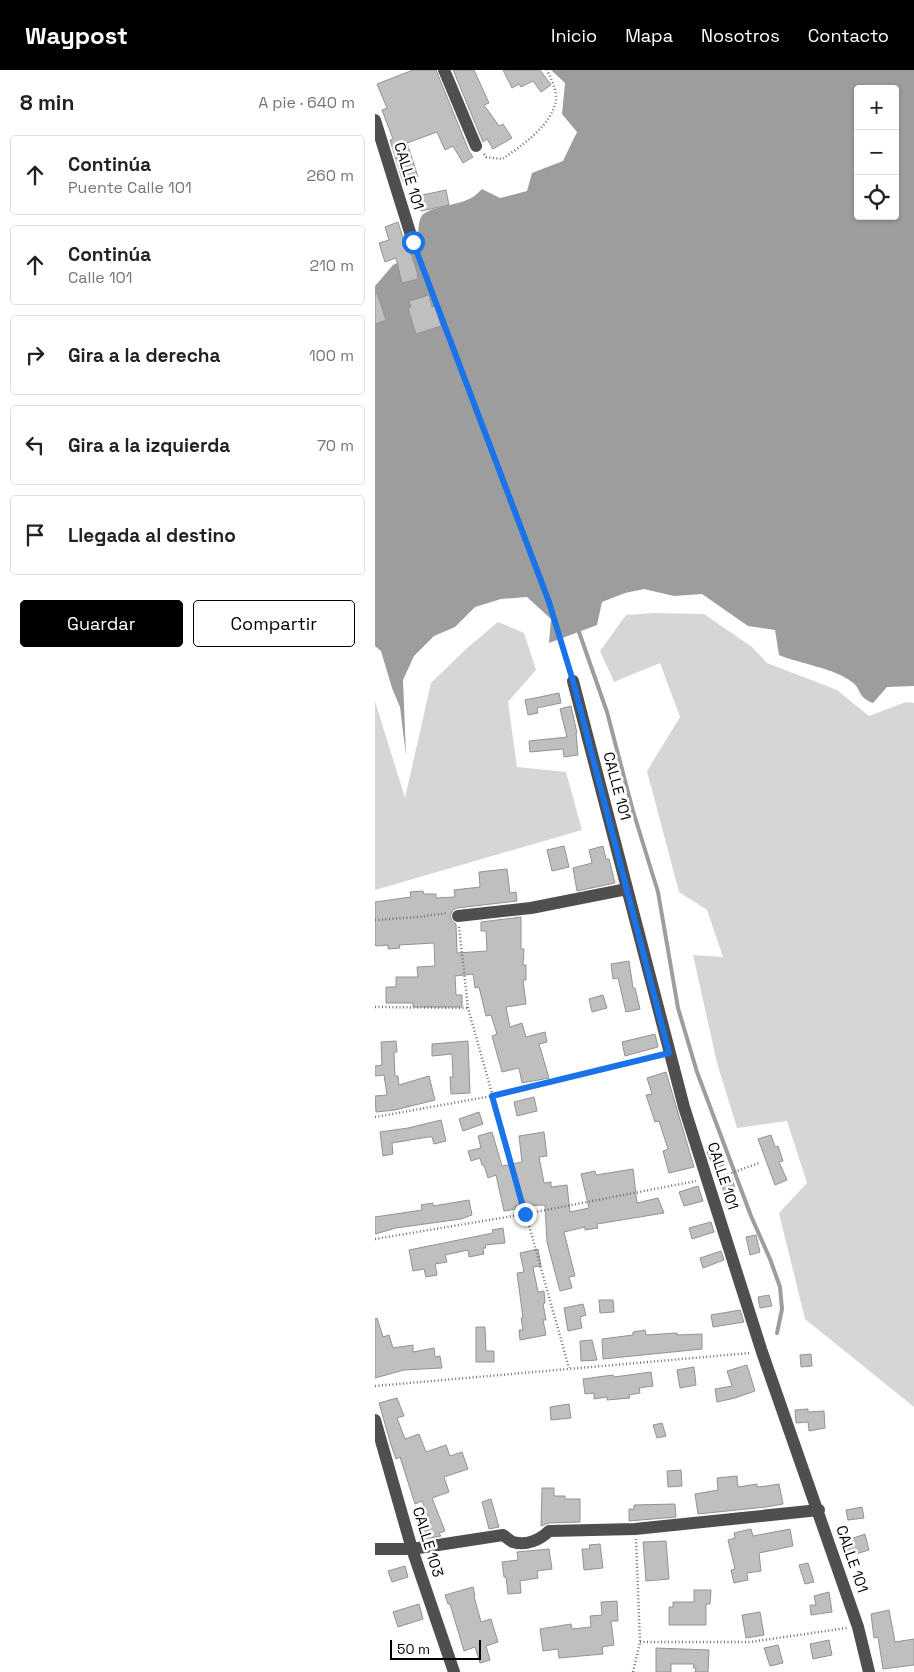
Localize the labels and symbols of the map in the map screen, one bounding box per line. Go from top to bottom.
street label: CALLE 101 [390,140,429,212]
route start [402,231,425,254]
street label: CALLE 101 [599,750,636,822]
street label: CALLE 101 [704,1140,743,1212]
route end [514,1203,537,1226]
street label: CALLE 103 [409,1504,448,1579]
street label: CALLE 101 [832,1523,873,1595]
scale bar [390,1637,481,1660]

